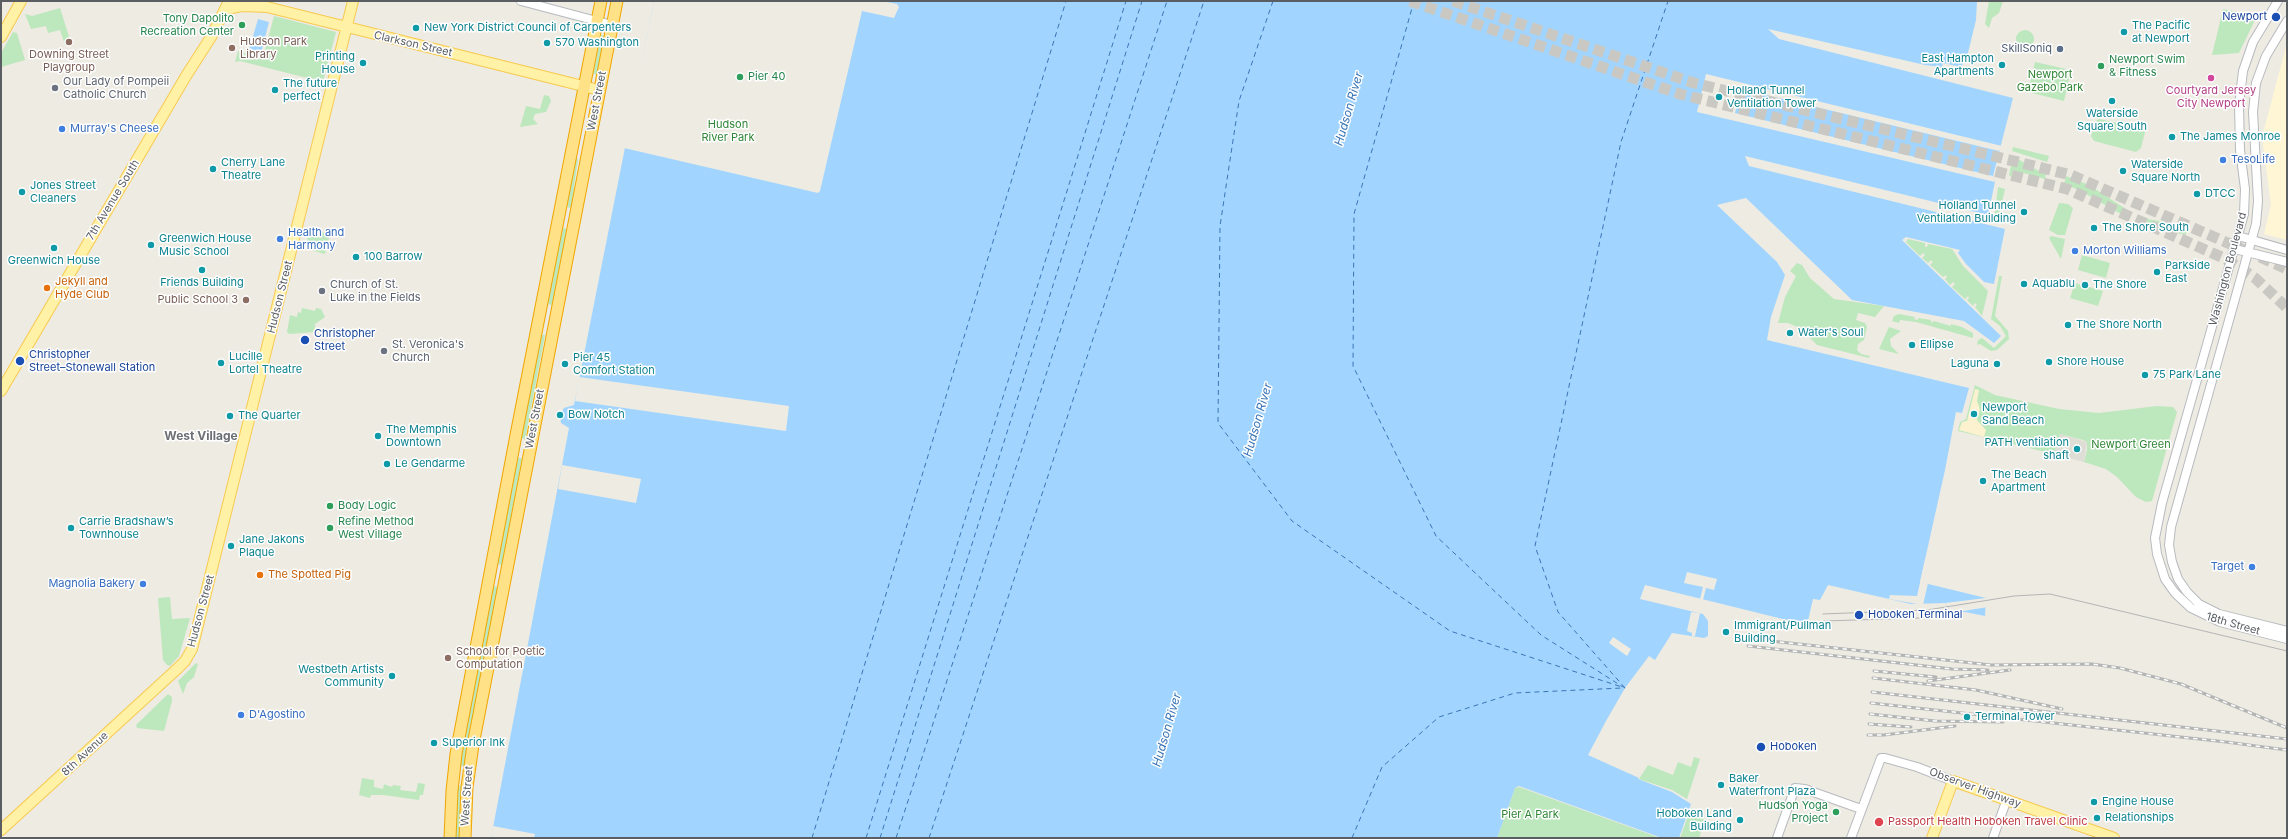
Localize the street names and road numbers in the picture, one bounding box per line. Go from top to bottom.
street label: Clarkson Street [372,29,454,59]
street label: West Street [585,70,609,132]
street label: 7th Avenue South [84,157,142,243]
street label: Washington Boulevard [2207,211,2249,327]
street label: Hudson Street [265,259,295,335]
street label: West Street [523,388,547,450]
street label: Hudson Street [185,573,217,649]
street label: 18th Street [2204,610,2262,638]
street label: 8th Avenue [59,729,111,779]
street label: West Street [458,765,476,827]
street label: Observer Highway [1927,765,2023,811]

